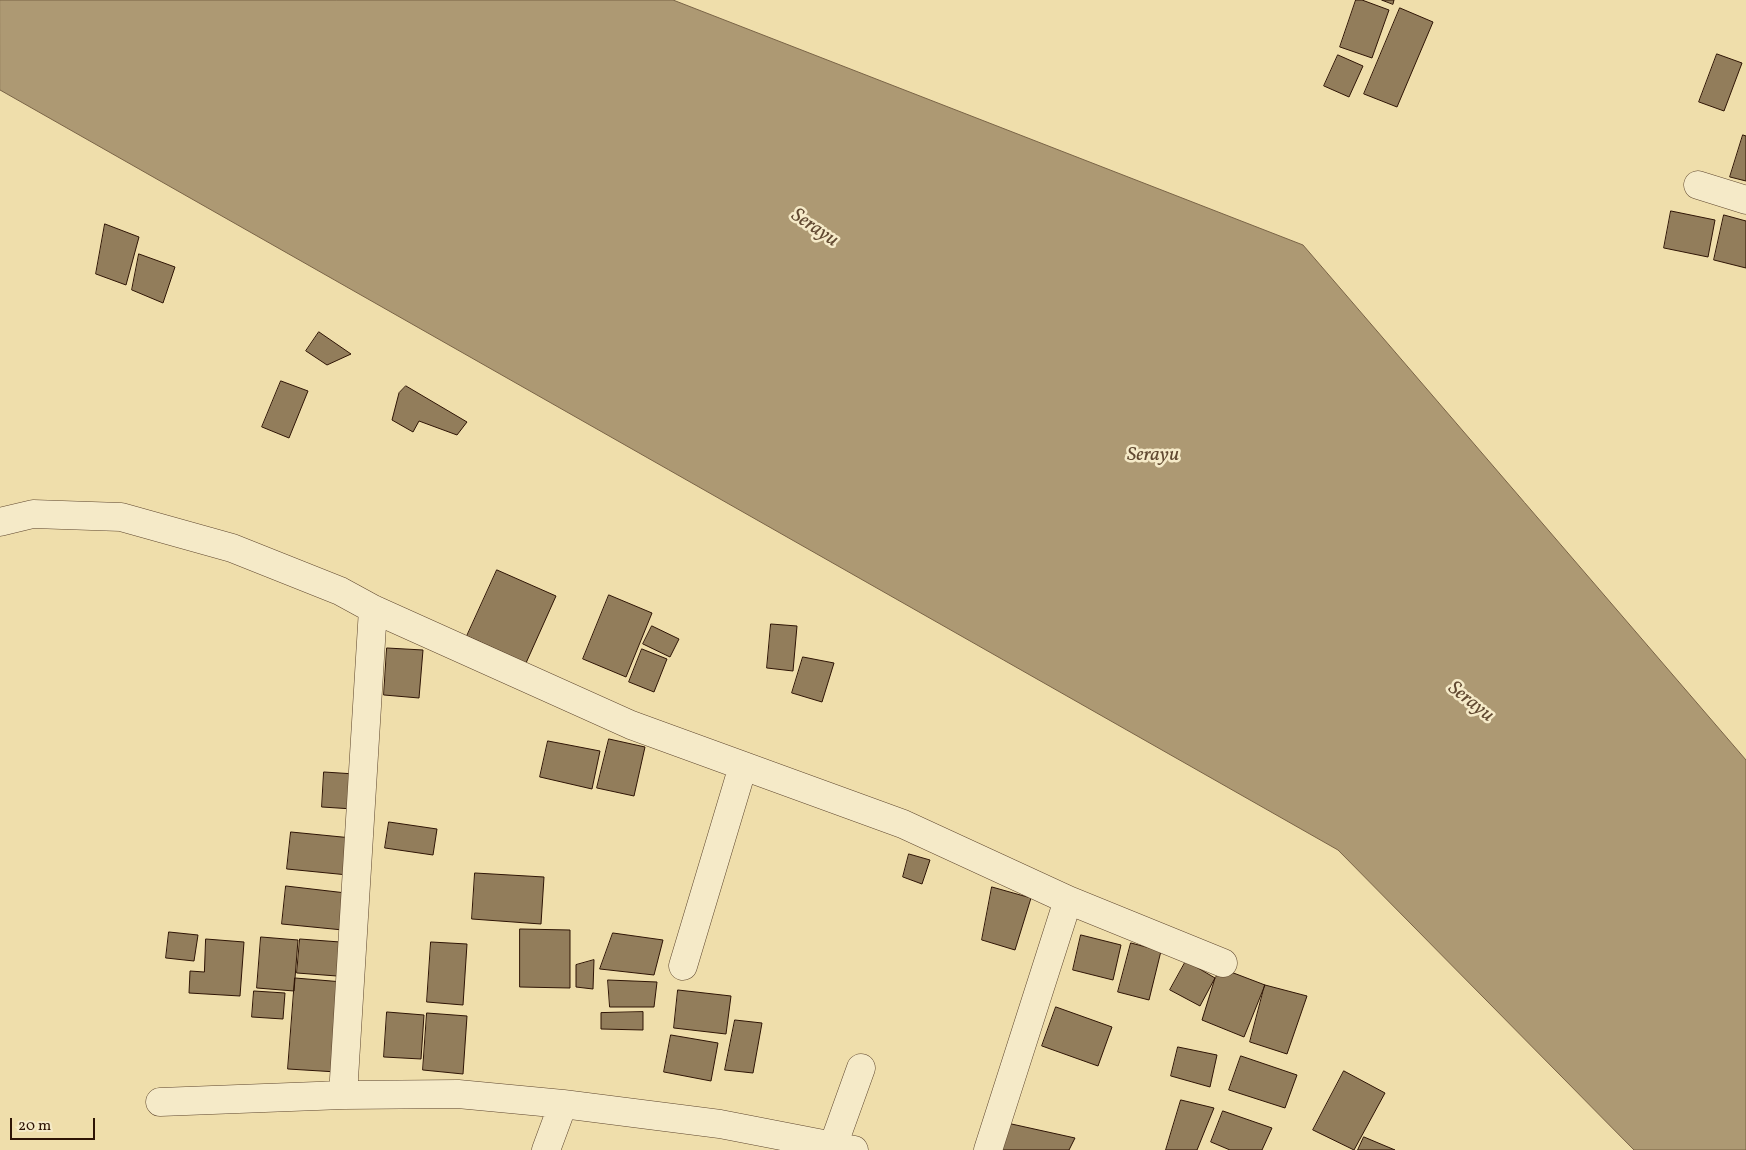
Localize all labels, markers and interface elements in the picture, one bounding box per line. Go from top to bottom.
water label: Serayu [786,204,842,254]
water label: Serayu [1127,444,1179,468]
water label: Serayu [1442,678,1498,728]
scale bar [12,1108,98,1140]
text: 20 m [18,1116,51,1137]

